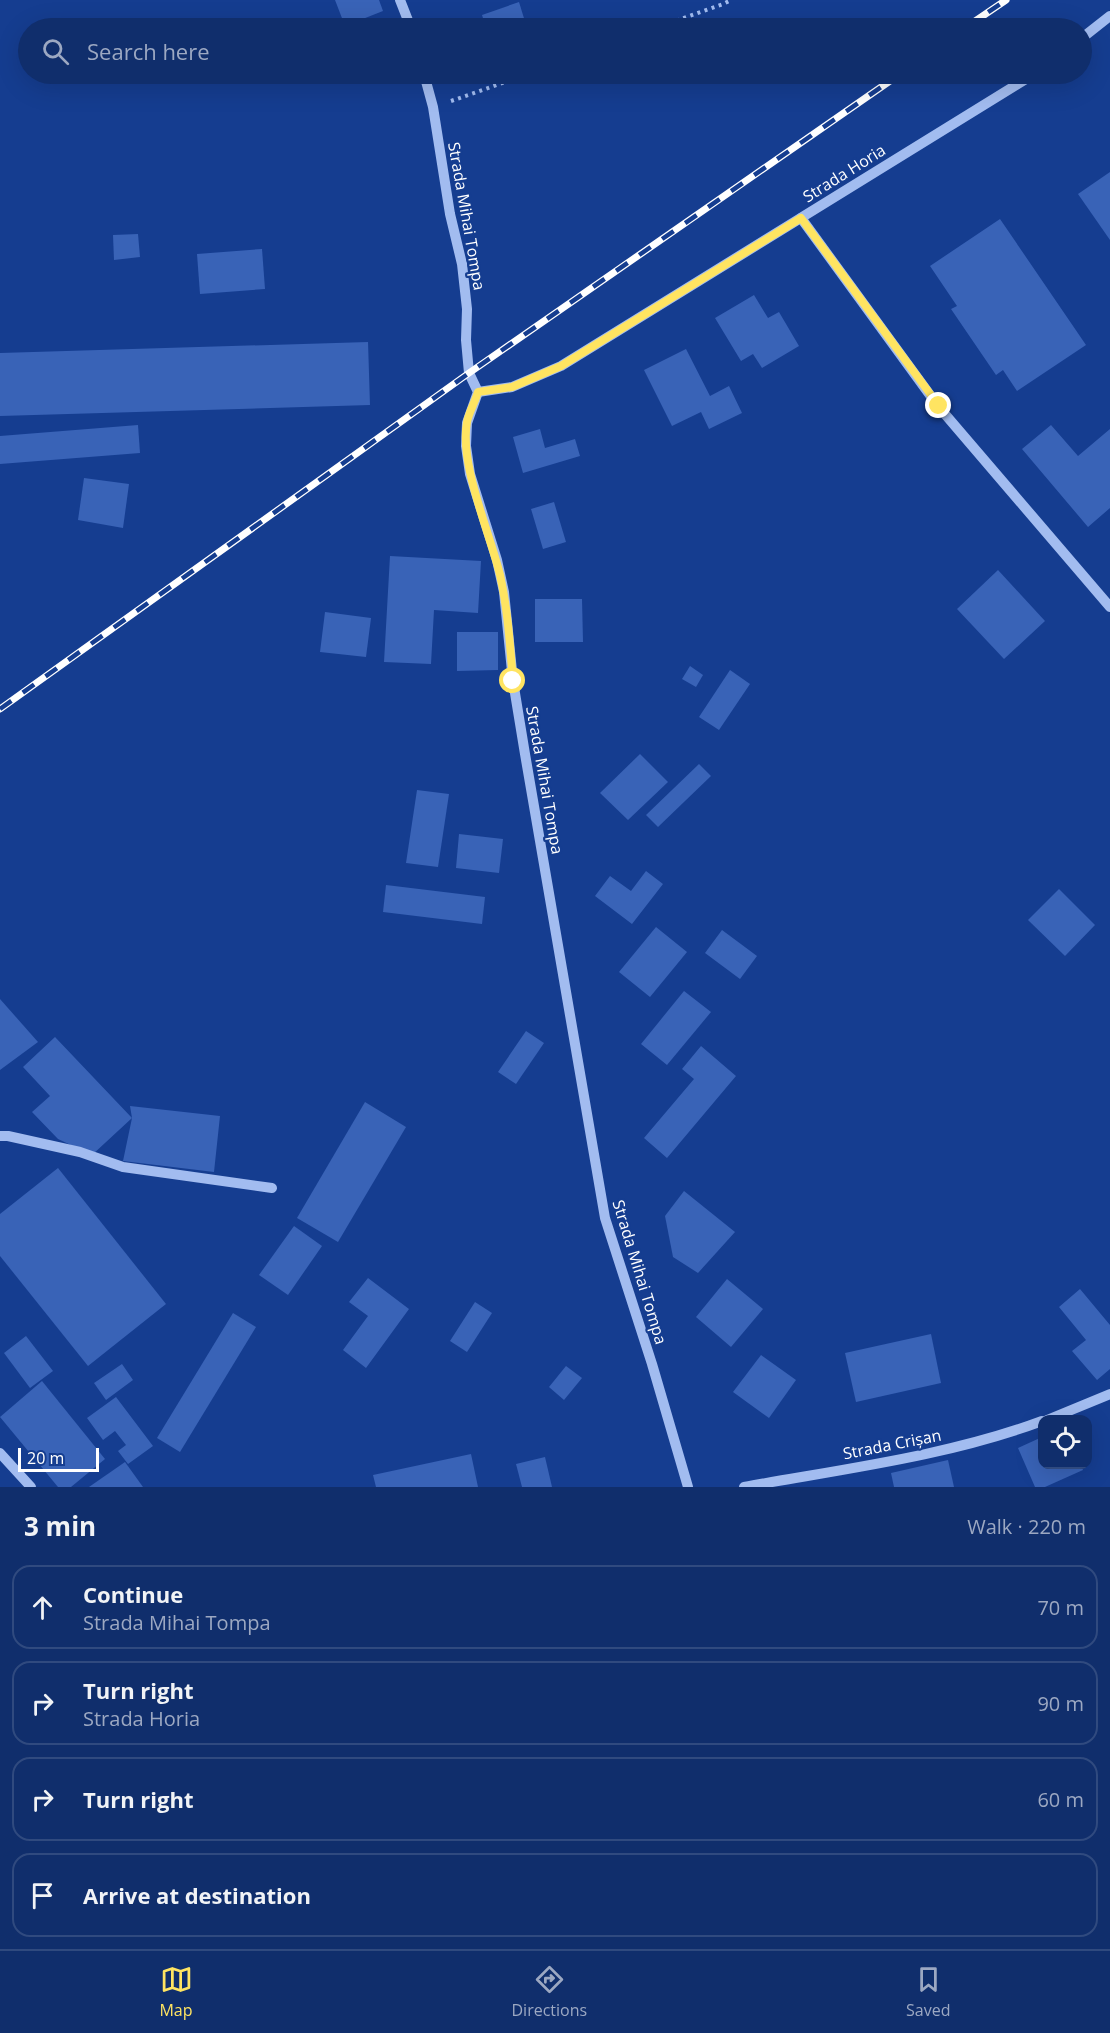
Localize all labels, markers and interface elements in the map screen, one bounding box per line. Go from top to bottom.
search box [18,18,1092,84]
icon: search [39,35,72,68]
text: Search here [87,36,210,66]
street label: Strada Horia [798,139,890,207]
street label: Strada Mihai Tompa [443,140,491,292]
route end [925,392,951,418]
route start [499,667,525,693]
street label: Strada Mihai Tompa [521,704,569,856]
street label: Strada Mihai Tompa [608,1197,672,1347]
map controls [1038,1415,1092,1469]
button: locate [1038,1415,1092,1469]
street label: Strada Crișan [841,1424,943,1464]
scale bar [18,1445,99,1472]
text: 20 m [27,1447,64,1469]
text: 3 min [24,1508,96,1544]
text: Walk · 220 m [967,1513,1086,1540]
text: Continue [83,1579,183,1609]
icon: ahead [26,1591,59,1624]
text: 70 m [1037,1594,1084,1621]
text: Strada Mihai Tompa [83,1609,271,1636]
text: Turn right [83,1675,194,1705]
icon: right [26,1687,59,1720]
text: 90 m [1037,1690,1084,1717]
text: Strada Horia [83,1705,200,1732]
icon: right [26,1783,59,1816]
text: Turn right [83,1784,194,1814]
text: 60 m [1037,1786,1084,1813]
icon: arrive [26,1879,59,1912]
text: Arrive at destination [83,1880,311,1910]
tab: Map [159,1963,193,2021]
tab: Directions [511,1963,587,2021]
tab: Saved [906,1963,951,2021]

